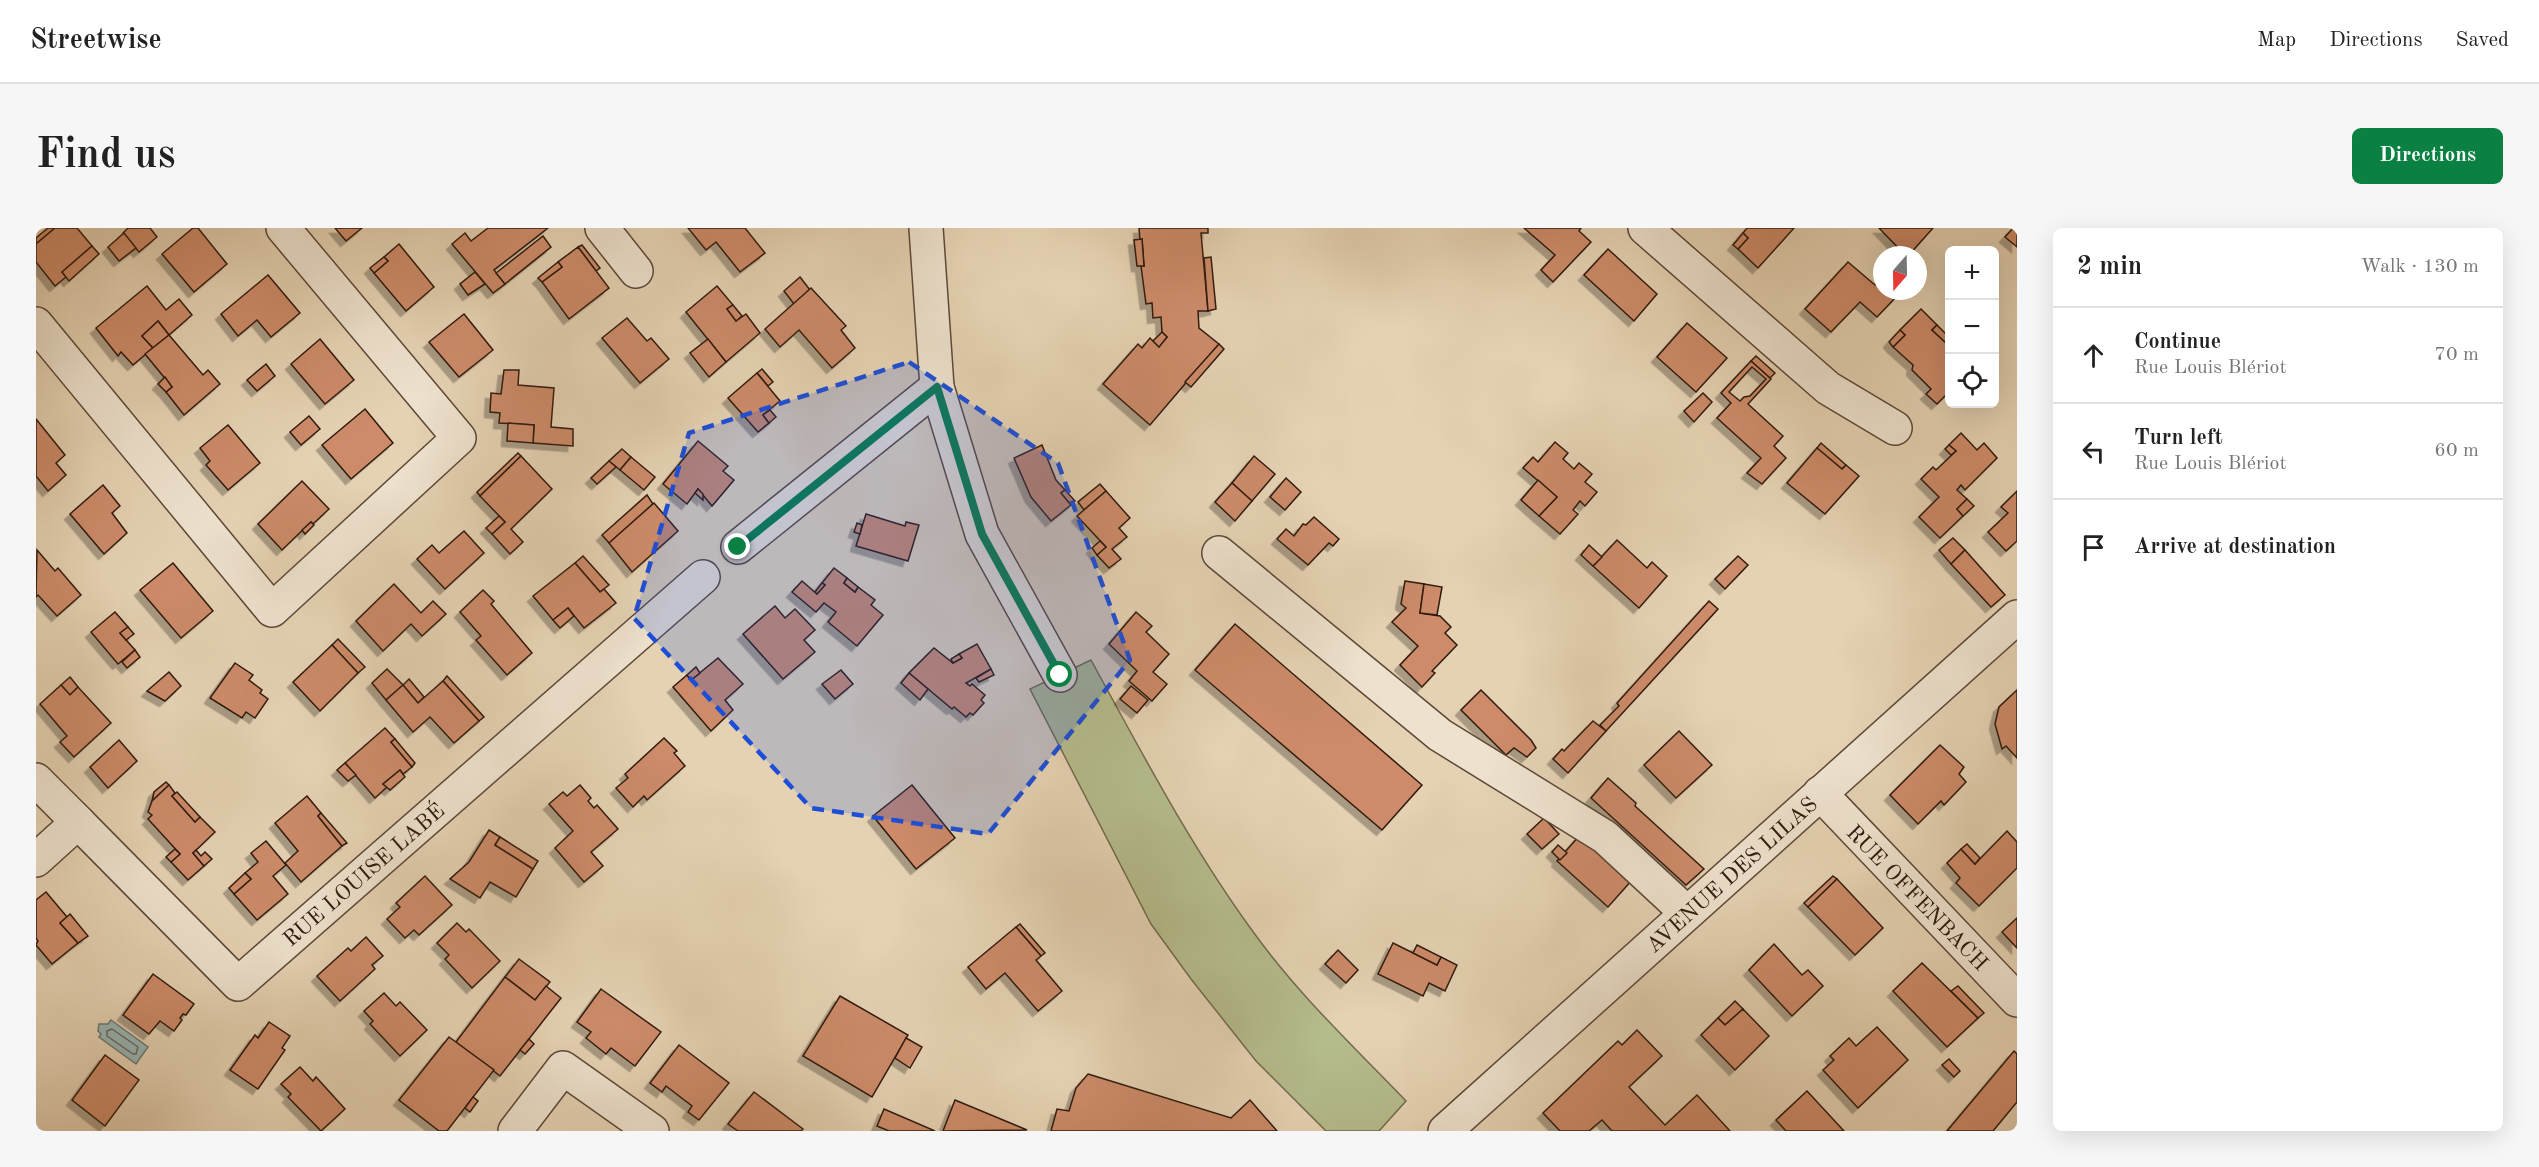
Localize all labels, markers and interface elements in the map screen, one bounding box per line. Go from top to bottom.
text: Streetwise [30,27,162,55]
text: Map [2257,30,2296,51]
text: Directions [2329,30,2423,51]
text: Saved [2456,30,2509,51]
button: Directions [2352,128,2503,184]
text: Find us [36,135,175,177]
north arrow [1873,246,1927,300]
map controls [1945,246,1999,408]
button: + [1945,246,1999,300]
text: 2 min [2077,254,2142,280]
text: Walk · 130 m [2360,257,2479,277]
button: − [1945,300,1999,354]
text: Continue [2134,331,2221,353]
icon: ahead [2077,339,2110,372]
text: 70 m [2434,345,2479,365]
button: locate [1945,354,1999,408]
text: Rue Louis Blériot [2134,358,2286,378]
text: Turn left [2134,427,2223,449]
icon: left [2077,435,2110,468]
text: 60 m [2434,441,2479,461]
text: Rue Louis Blériot [2134,454,2286,474]
icon: arrive [2077,531,2110,564]
route end [724,533,750,559]
text: Arrive at destination [2134,536,2336,558]
route start [1046,661,1072,687]
street label: AVENUE DES LILAS [1643,793,1822,958]
street label: RUE LOUISE LABÉ [278,797,449,951]
street label: RUE OFFENBACH [1842,821,1991,975]

